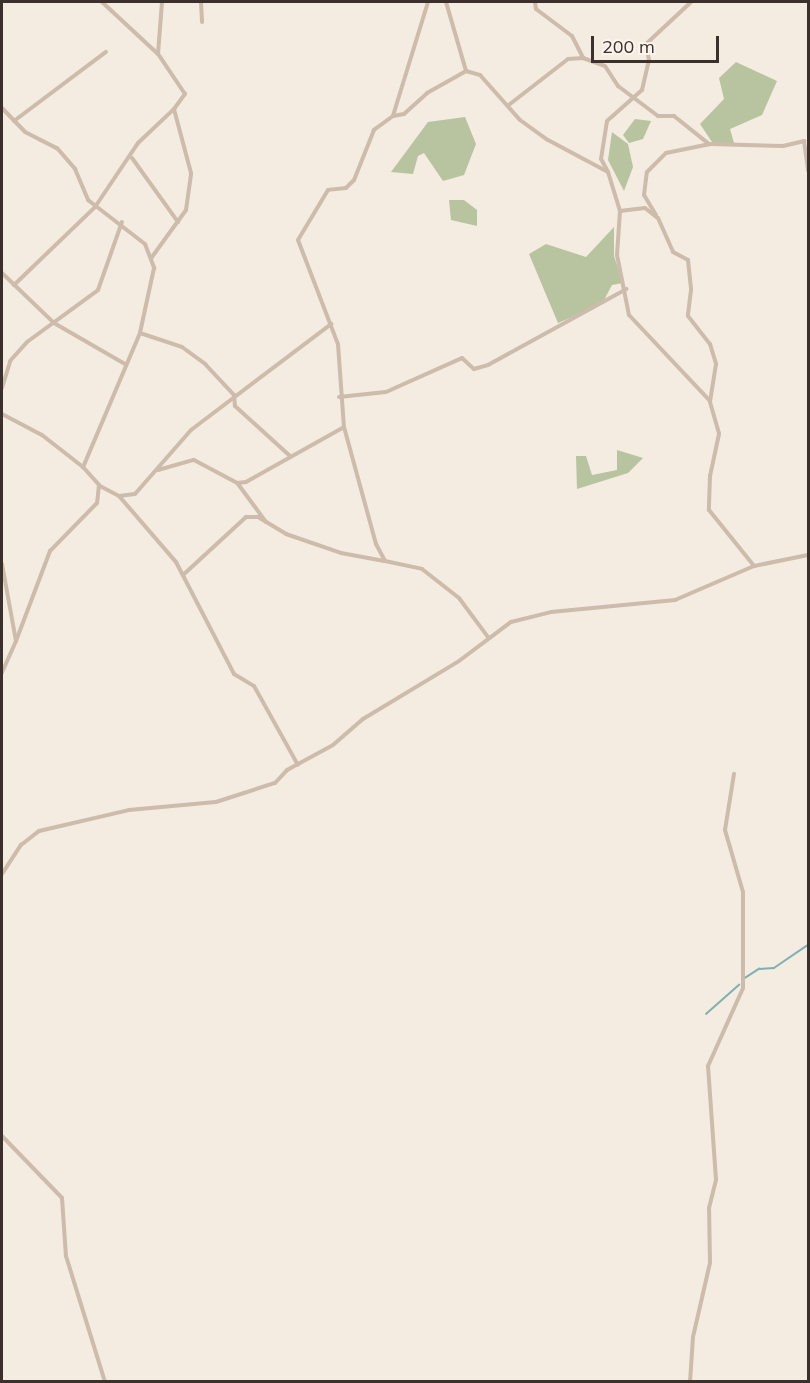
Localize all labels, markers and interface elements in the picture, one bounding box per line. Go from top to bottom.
scale bar [594,24,722,62]
text: 200 m [602,35,655,58]

